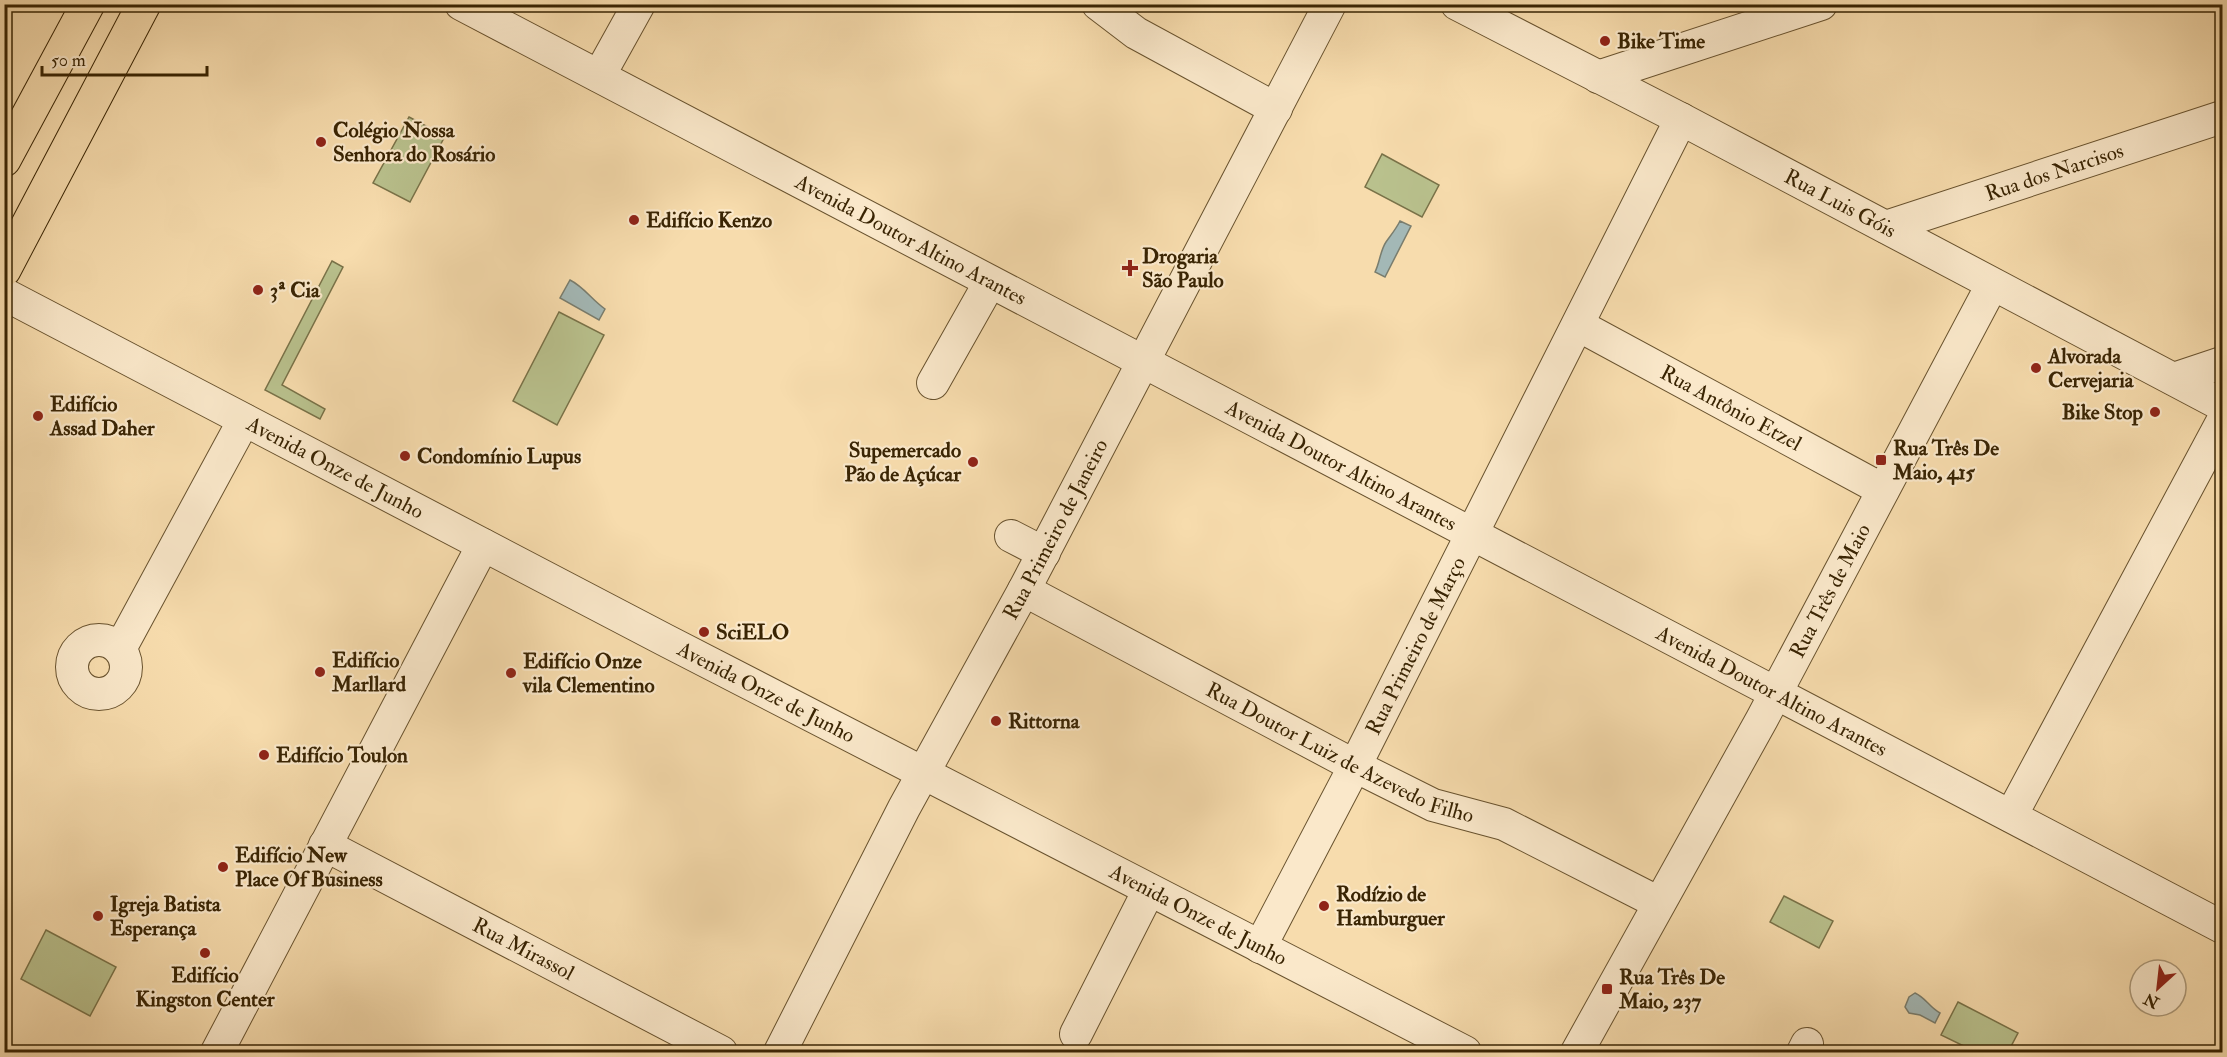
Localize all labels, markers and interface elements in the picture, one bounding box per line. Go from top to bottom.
place label: Bike Time [1617,28,1705,55]
marker: Bike Time [1598,34,1612,48]
scale bar [42,39,207,77]
text: 50 m [51,49,86,72]
place label: Colégio Nossa Senhora do Rosário [333,117,495,168]
marker: Colégio Nossa Senhora do Rosário [314,135,328,149]
street label: Rua dos Narcisos [1982,137,2127,208]
street label: Rua Luis Góis [1780,163,1901,244]
street label: Avenida Doutor Altino Arantes [790,168,1031,312]
place label: Edifício Kenzo [646,207,772,234]
marker: Edifício Kenzo [627,213,641,227]
place label: Drogaria São Paulo [1142,243,1224,294]
marker: Drogaria São Paulo [1123,261,1137,275]
place label: 3ª Cia [270,277,321,304]
marker: 3ª Cia [251,283,265,297]
place label: Alvorada Cervejaria [2047,343,2135,394]
street label: Rua Antônio Etzel [1655,359,1807,458]
marker: Alvorada Cervejaria [2029,361,2043,375]
place label: Edifício Assad Daher [49,391,156,442]
street label: Avenida Doutor Altino Arantes [1220,394,1461,538]
place label: Bike Stop [2062,399,2143,426]
marker: Bike Stop [2148,405,2162,419]
marker: Edifício Assad Daher [31,409,45,423]
street label: Avenida Onze de Junho [241,410,428,525]
street label: Rua Primeiro de Janeiro [997,434,1115,625]
place label: Rua Três De Maio, 415 [1892,435,1999,486]
place label: Supemercado Pão de Açúcar [844,437,962,488]
place label: Condomínio Lupus [417,443,581,470]
marker: Condomínio Lupus [398,449,412,463]
marker: Rua Três De Maio, 415 [1874,453,1888,467]
marker: Supemercado Pão de Açúcar [966,455,980,469]
street label: Rua Três de Maio [1784,519,1877,663]
street label: Rua Primeiro de Março [1360,552,1472,740]
place label: SciELO [716,619,789,646]
street label: Avenida Doutor Altino Arantes [1651,619,1892,763]
marker: SciELO [697,625,711,639]
street label: Avenida Onze de Junho [672,635,859,749]
place label: Edifício Marllard [331,647,407,698]
place label: Edifício Onze vila Clementino [522,648,655,699]
marker: Edifício Marllard [313,665,327,679]
marker: Edifício Onze vila Clementino [504,666,518,680]
street label: Rua Doutor Luiz de Azevedo Filho [1201,676,1477,829]
place label: Rittorna [1008,708,1081,735]
marker: Rittorna [989,714,1003,728]
place label: Edifício Toulon [276,742,408,769]
marker: Edifício Toulon [257,748,271,762]
place label: Edifício New Place Of Business [235,842,383,893]
street label: Avenida Onze de Junho [1104,858,1291,972]
marker: Edifício New Place Of Business [216,860,230,874]
place label: Rodízio de Hamburguer [1336,881,1446,932]
place label: Igreja Batista Esperança [110,891,222,942]
marker: Rodízio de Hamburguer [1317,899,1331,913]
marker: Igreja Batista Esperança [91,909,105,923]
street label: Rua Mirassol [468,912,579,987]
marker: Edifício Kingston Center [198,946,212,960]
north arrow [2128,958,2188,1018]
place label: Edifício Kingston Center [136,962,276,1013]
place label: Rua Três De Maio, 237 [1618,964,1725,1015]
marker: Rua Três De Maio, 237 [1600,982,1614,996]
text: N [2140,988,2163,1013]

